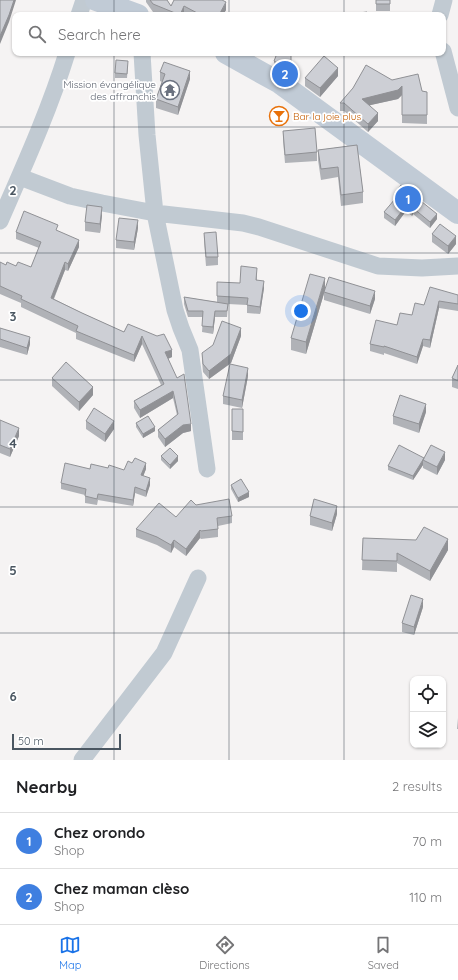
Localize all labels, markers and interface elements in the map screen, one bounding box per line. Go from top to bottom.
search box [12,12,446,56]
icon: search [26,23,48,45]
text: Search here [58,25,141,44]
pin: 2 [272,59,298,89]
place label: Mission évangélique des affranchis [63,78,156,103]
temple icon: Mission évangélique des affranchis [159,79,181,101]
bar icon: Bar la joie plus [268,105,290,127]
place label: Bar la joie plus [293,110,361,123]
text: 2 [9,182,17,198]
pin: 1 [395,184,421,214]
your location [291,301,311,321]
text: 3 [10,308,17,324]
text: 4 [9,435,17,451]
text: 5 [9,562,17,578]
map controls [410,676,446,748]
button: locate [410,676,446,712]
text: 6 [9,688,17,704]
button: layers [410,712,446,748]
scale bar [12,732,121,751]
text: 50 m [18,734,44,748]
text: Nearby [16,776,77,797]
text: 2 results [392,778,442,794]
text: Chez orondo [54,823,145,842]
text: 1 [26,833,32,849]
text: 70 m [412,833,442,849]
text: Shop [54,842,84,858]
text: Chez maman clèso [54,879,189,898]
text: 2 [25,889,33,905]
text: 110 m [409,889,442,905]
text: Shop [54,898,84,914]
tab: Map [59,934,81,972]
tab: Directions [199,934,250,972]
tab: Saved [368,934,399,972]

